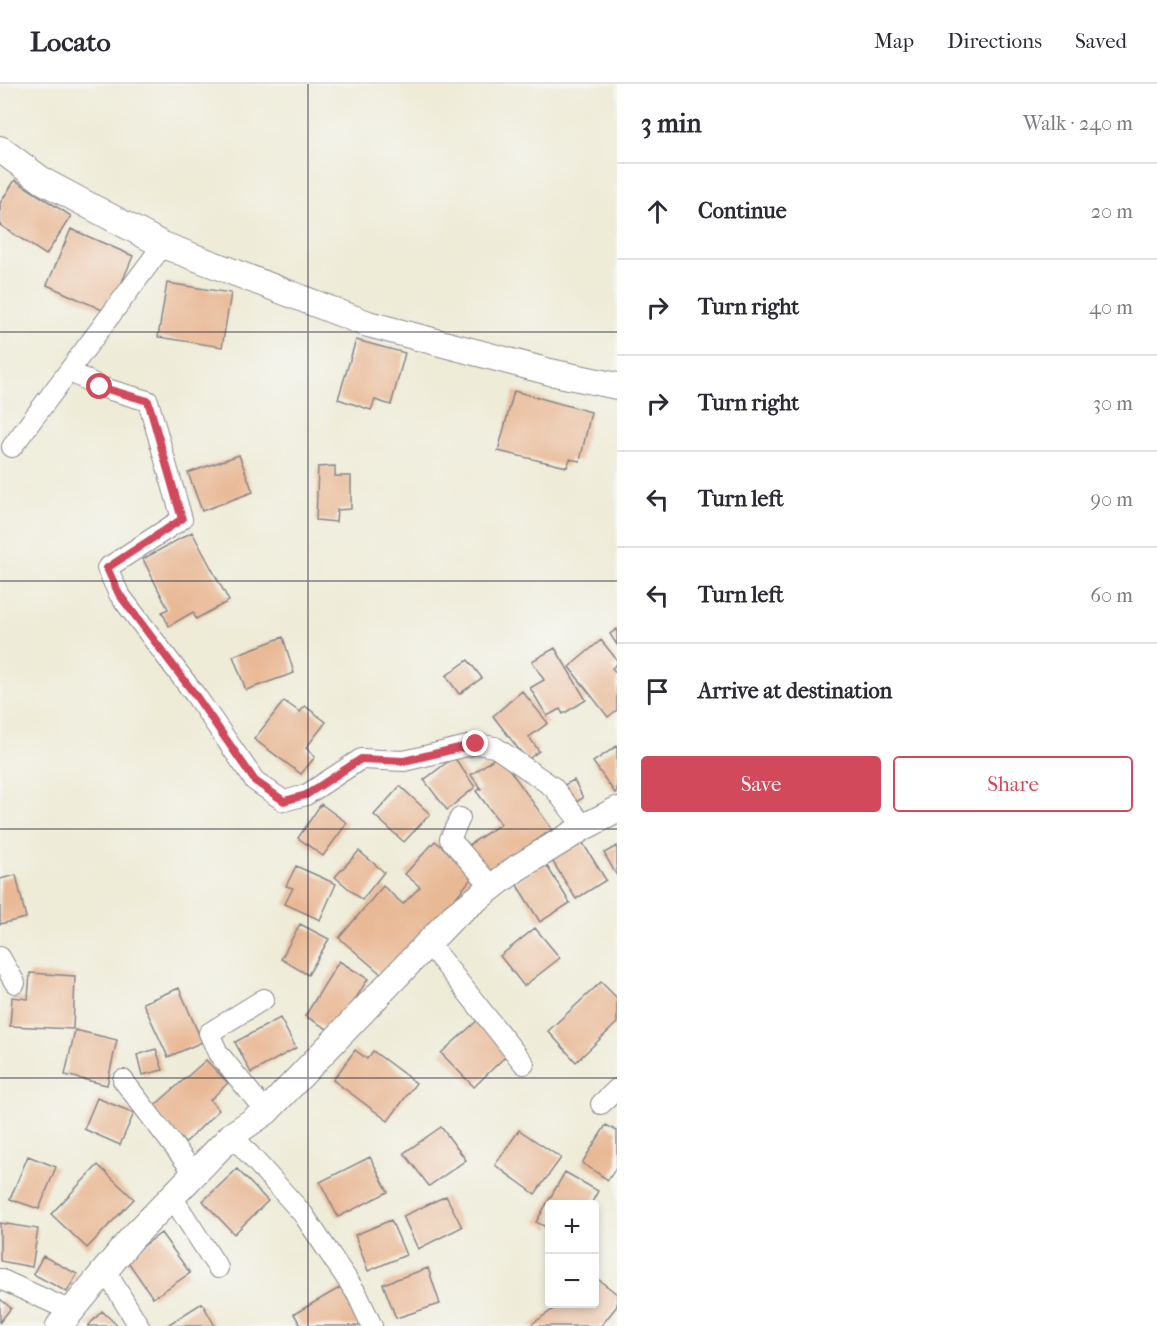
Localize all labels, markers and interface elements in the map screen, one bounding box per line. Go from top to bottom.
text: Locato [30,25,111,58]
text: Map [874,29,914,53]
text: Directions [947,29,1042,53]
text: Saved [1075,29,1127,53]
text: 3 min [641,108,702,139]
text: Walk · 240 m [1023,112,1133,135]
icon: ahead [641,195,674,228]
text: Continue [698,198,787,224]
text: 20 m [1091,200,1133,223]
icon: right [641,291,674,324]
text: Turn right [698,294,799,320]
text: 40 m [1089,296,1133,319]
route start [86,373,112,399]
icon: right [641,387,674,420]
text: Turn right [698,390,799,416]
text: 30 m [1093,392,1133,415]
icon: left [641,483,674,516]
text: Turn left [698,486,784,512]
text: 90 m [1091,488,1133,511]
icon: left [641,579,674,612]
text: Turn left [698,582,784,608]
text: 60 m [1090,584,1133,607]
icon: arrive [641,675,674,708]
text: Arrive at destination [698,678,892,704]
route end [462,730,488,756]
button: Save [641,756,881,812]
button: Share [893,756,1133,812]
map controls [545,1200,599,1308]
button: + [545,1200,599,1254]
button: − [545,1254,599,1308]

